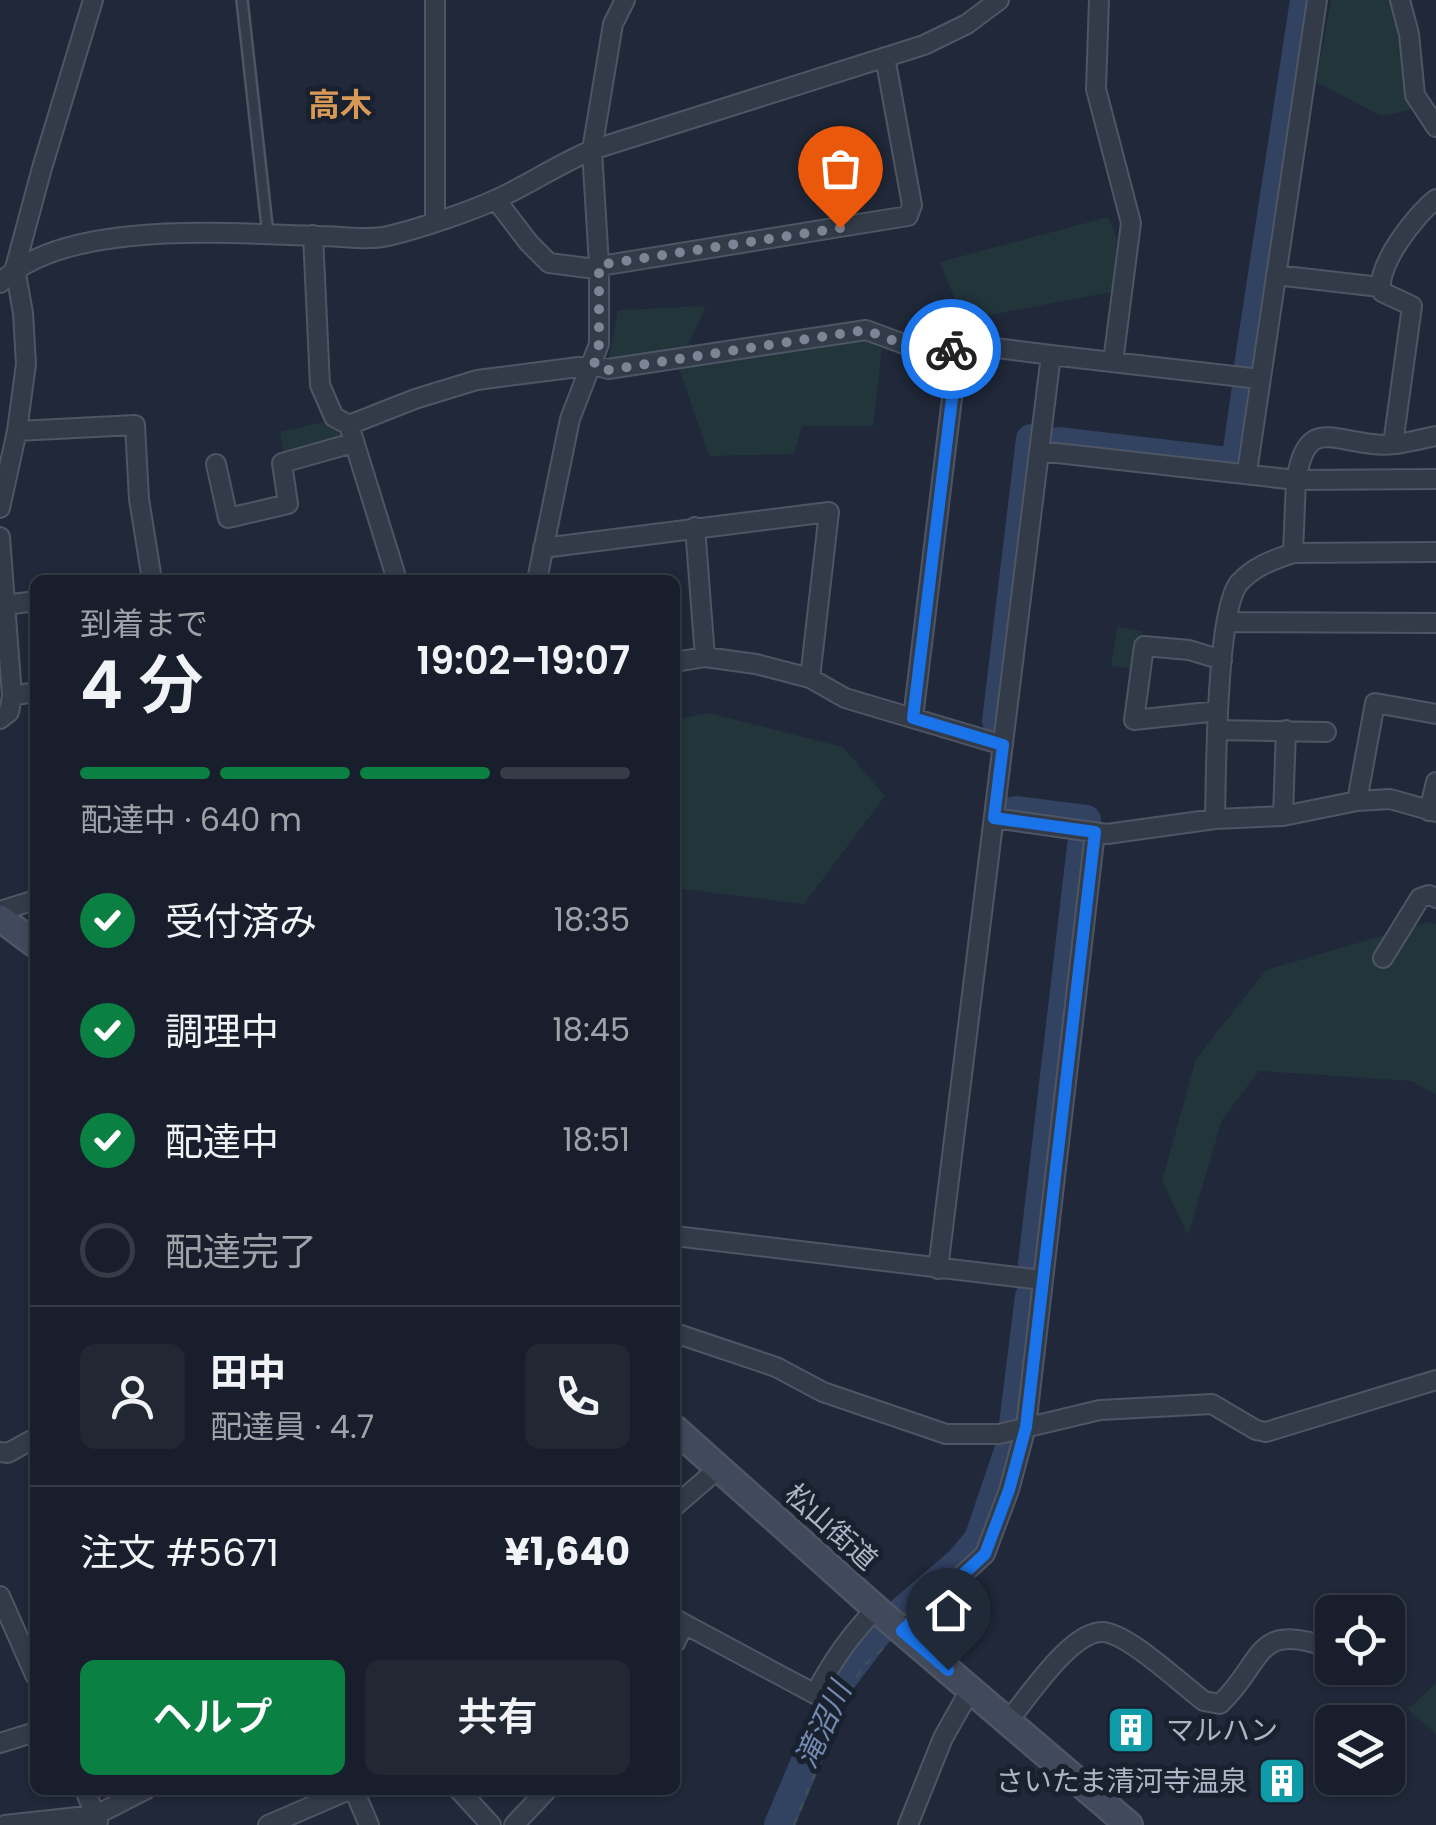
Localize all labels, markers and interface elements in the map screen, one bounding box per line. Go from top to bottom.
district label: 高木 [308,82,372,127]
pin [798,126,883,229]
icon: bag [813,141,868,196]
courier [901,299,1001,399]
icon: bike [924,322,979,377]
text: 到着まで [80,601,208,646]
text: 19:02–19:07 [417,634,630,687]
text: 4 分 [80,640,203,731]
text: 配達中 · 640 m [80,797,302,842]
icon: check [80,893,135,948]
text: 受付済み [165,895,317,948]
text: 18:35 [554,897,630,942]
icon: check [80,1003,135,1058]
text: 調理中 [165,1005,279,1058]
text: 18:45 [553,1007,630,1052]
icon: check [80,1113,135,1168]
text: 配達中 [165,1115,279,1168]
text: 18:51 [562,1117,630,1162]
text: 配達完了 [165,1225,317,1278]
button: person [80,1344,185,1449]
button: phone [525,1344,630,1449]
text: 田中 [210,1346,286,1399]
text: 配達員 · 4.7 [210,1404,374,1449]
street label: 松山街道 [776,1475,886,1579]
text: ¥1,640 [505,1525,630,1578]
text: 注文 #5671 [80,1526,279,1579]
pin [906,1568,991,1671]
icon: home [921,1583,976,1638]
map controls [1315,1595,1405,1795]
button: locate [1315,1595,1405,1685]
button: ヘルプ [80,1660,345,1775]
button: 共有 [365,1660,630,1775]
water label: 滝沼川 [784,1672,863,1775]
building icon: マルハン [1105,1704,1157,1756]
button: layers [1315,1705,1405,1795]
place label: マルハン [1166,1711,1278,1750]
building icon: さいたま清河寺温泉 [1256,1755,1308,1807]
place label: さいたま清河寺温泉 [996,1762,1247,1801]

